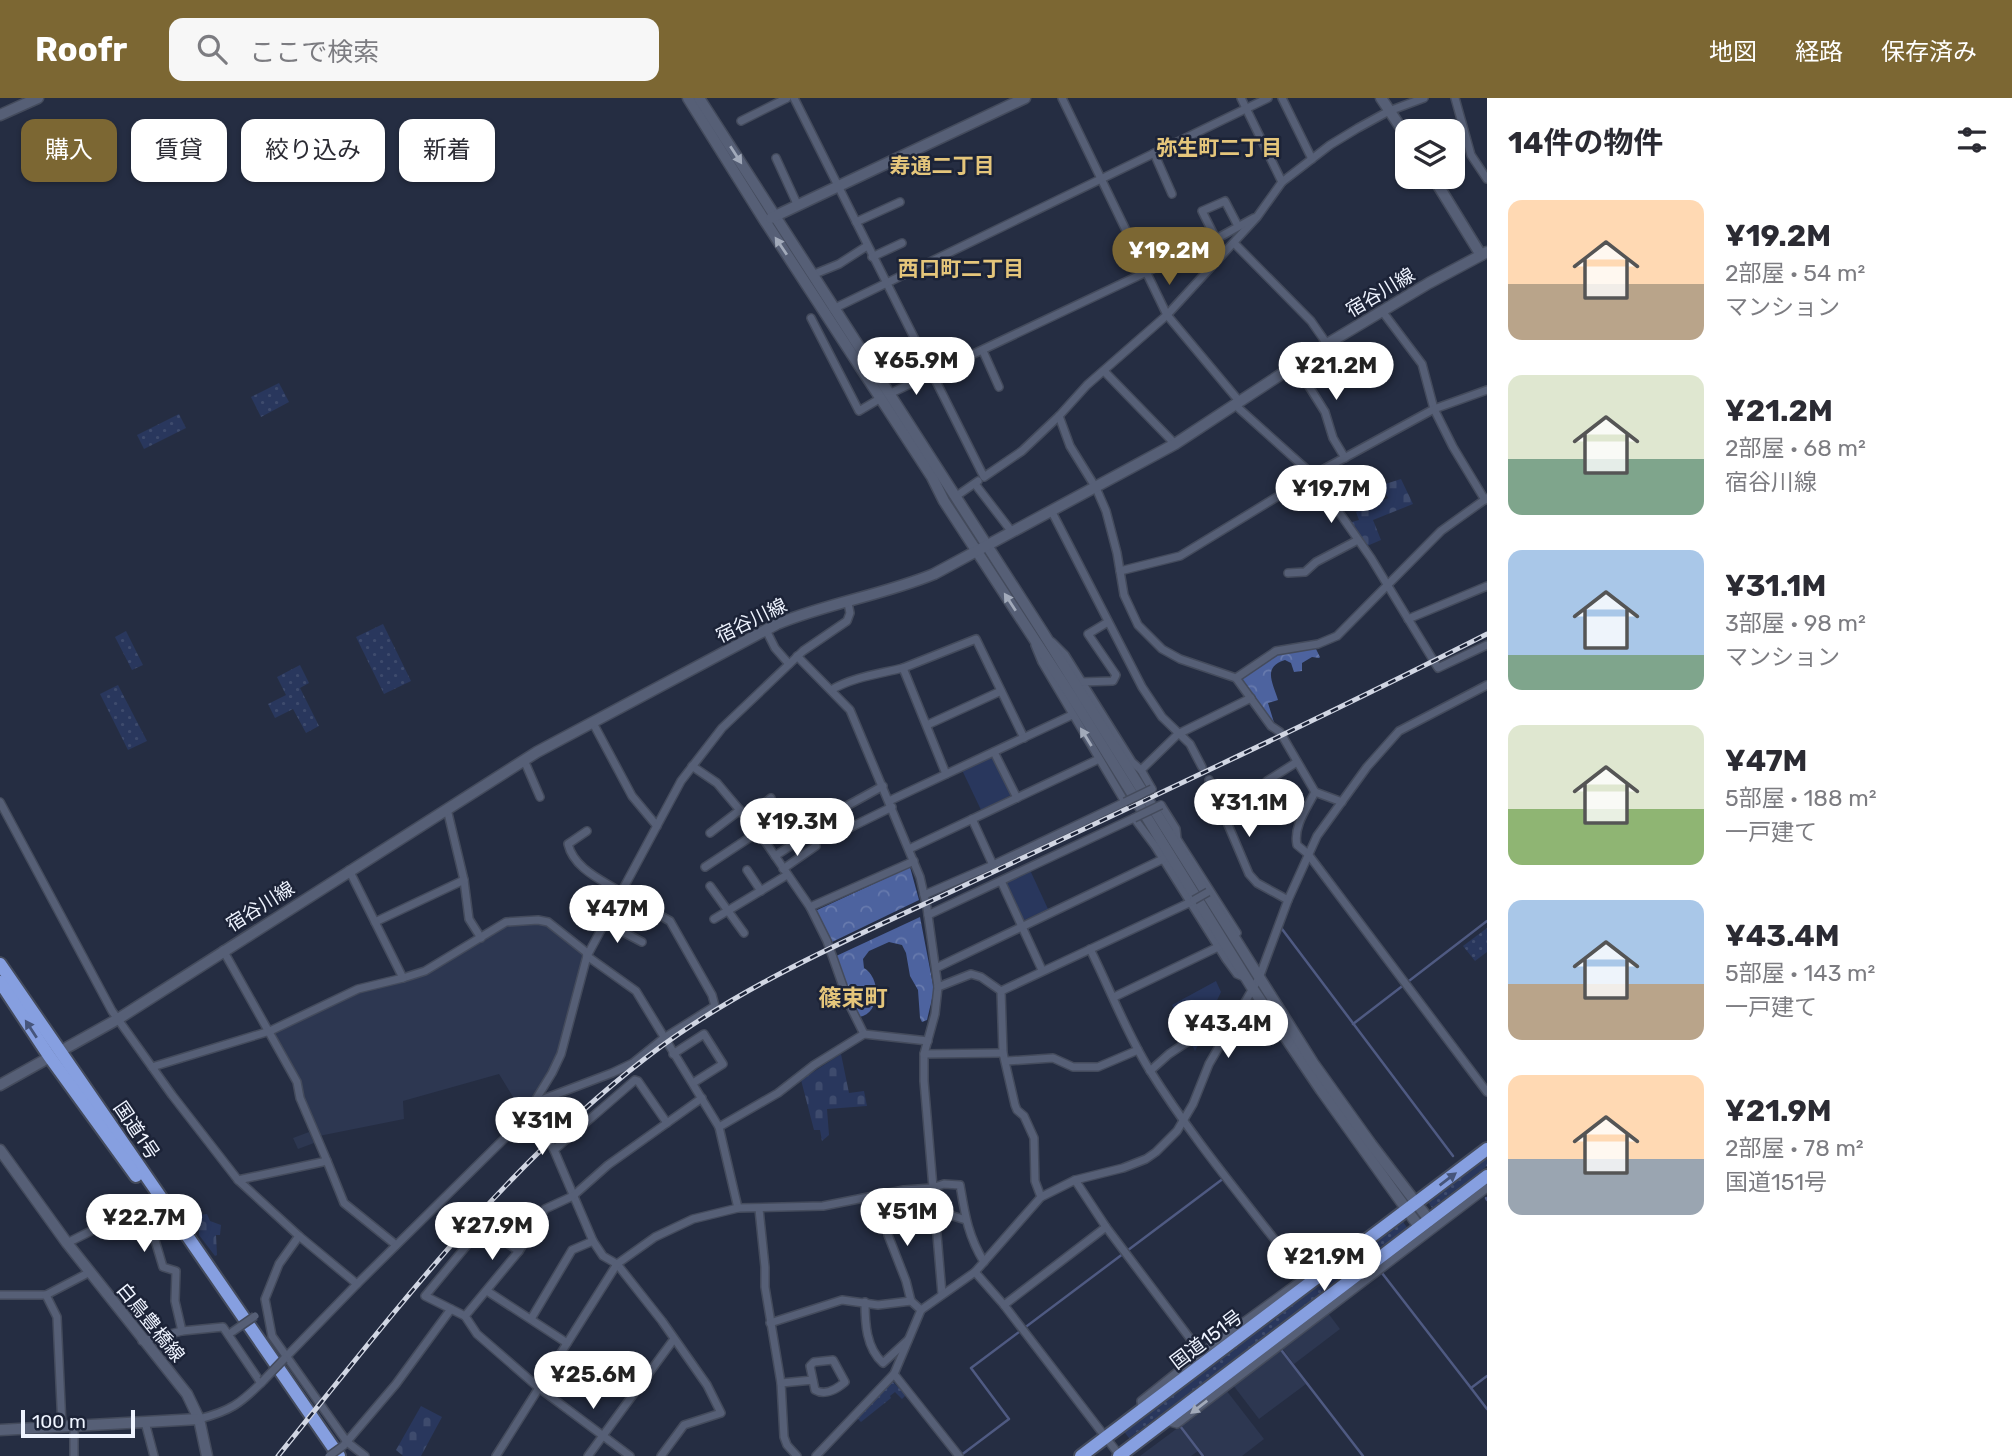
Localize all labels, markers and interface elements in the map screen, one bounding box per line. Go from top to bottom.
search box [169,18,659,81]
text: Roofr [35,30,127,69]
icon: search [193,30,231,68]
text: ここで検索 [249,37,379,68]
text: 地図 [1709,38,1757,66]
text: 経路 [1795,38,1843,66]
text: 保存済み [1881,38,1977,66]
chip: 購入 [21,119,117,182]
chip: 賃貸 [131,119,227,182]
chip: 絞り込み [241,119,385,182]
chip: 新着 [399,119,495,182]
map controls [1395,119,1465,189]
button: layers [1395,119,1465,189]
icon: filters [1953,121,1991,159]
text: 14件の物件 [1508,125,1663,161]
district label: 弥生町二丁目 [1156,135,1282,160]
one-way arrow [729,146,742,165]
district label: 寿通二丁目 [890,153,995,178]
text: ¥19.2M [1725,218,1831,254]
pin: ¥19.2M [1112,228,1226,287]
icon: home [1564,228,1648,312]
one-way arrow [775,236,788,255]
text: ¥19.2M [1128,236,1210,264]
district label: 西口町二丁目 [898,256,1024,281]
text: 2部屋 · 54 m² [1725,259,1865,287]
street label: 宿谷川線 [1342,263,1419,322]
text: マンション [1725,293,1840,321]
pin: ¥65.9M [859,338,973,397]
pin: ¥21.2M [1279,342,1393,402]
text: ¥65.9M [874,346,958,374]
text: ¥21.2M [1295,351,1377,379]
text: ¥21.2M [1725,393,1833,429]
icon: home [1564,403,1648,487]
text: 2部屋 · 68 m² [1725,434,1866,462]
pin: ¥19.7M [1274,466,1388,525]
text: 宿谷川線 [1725,468,1817,496]
text: ¥19.7M [1292,474,1370,502]
text: ¥31.1M [1725,568,1826,604]
icon: home [1564,578,1648,662]
one-way arrow [1003,592,1016,611]
street label: 宿谷川線 [712,593,790,647]
text: 3部屋 · 98 m² [1725,609,1866,637]
text: マンション [1725,643,1840,671]
one-way arrow [1079,727,1092,746]
text: ¥47M [1725,743,1807,779]
icon: home [1564,753,1648,837]
pin: ¥31.1M [1192,780,1306,839]
text: 5部屋 · 188 m² [1725,784,1877,812]
text: ¥31.1M [1210,788,1288,816]
pin: ¥19.3M [740,798,854,858]
text: ¥19.3M [756,807,838,835]
text: 一戸建て [1725,818,1817,846]
street label: 宿谷川線 [222,877,299,936]
pin: ¥47M [576,886,658,945]
text: ¥47M [585,894,649,922]
text: ¥43.4M [1725,918,1840,954]
icon: home [1564,928,1648,1012]
text: 5部屋 · 143 m² [1725,959,1875,987]
district label: 篠束町 [819,984,888,1012]
text: 一戸建て [1725,993,1817,1021]
pin: ¥43.4M [1171,1000,1285,1060]
text: ¥43.4M [1184,1009,1272,1037]
one-way arrow [24,1019,37,1039]
text: ¥21.9M [1725,1093,1831,1129]
street label: 国道1号 [109,1097,164,1164]
pin: ¥31M [501,1098,583,1157]
icon: home [1564,1103,1648,1187]
text: ¥31M [511,1106,573,1134]
text: 2部屋 · 78 m² [1725,1134,1864,1162]
text: 国道151号 [1725,1168,1827,1196]
one-way arrow [1439,1171,1457,1186]
pin: ¥51M [866,1188,948,1248]
pin: ¥22.7M [87,1194,201,1254]
text: ¥51M [876,1197,938,1225]
pin: ¥27.9M [435,1202,549,1262]
text: ¥22.7M [102,1203,186,1231]
text: ¥27.9M [451,1211,533,1239]
pin: ¥21.9M [1267,1234,1381,1293]
text: ¥21.9M [1283,1242,1365,1270]
street label: 白鳥豊橋線 [112,1278,189,1366]
street label: 国道151号 [1166,1305,1247,1374]
pin: ¥25.6M [536,1352,650,1411]
text: ¥25.6M [550,1360,636,1388]
one-way arrow [1190,1400,1208,1414]
scale bar [21,1407,135,1439]
text: 100 m [32,1410,86,1433]

